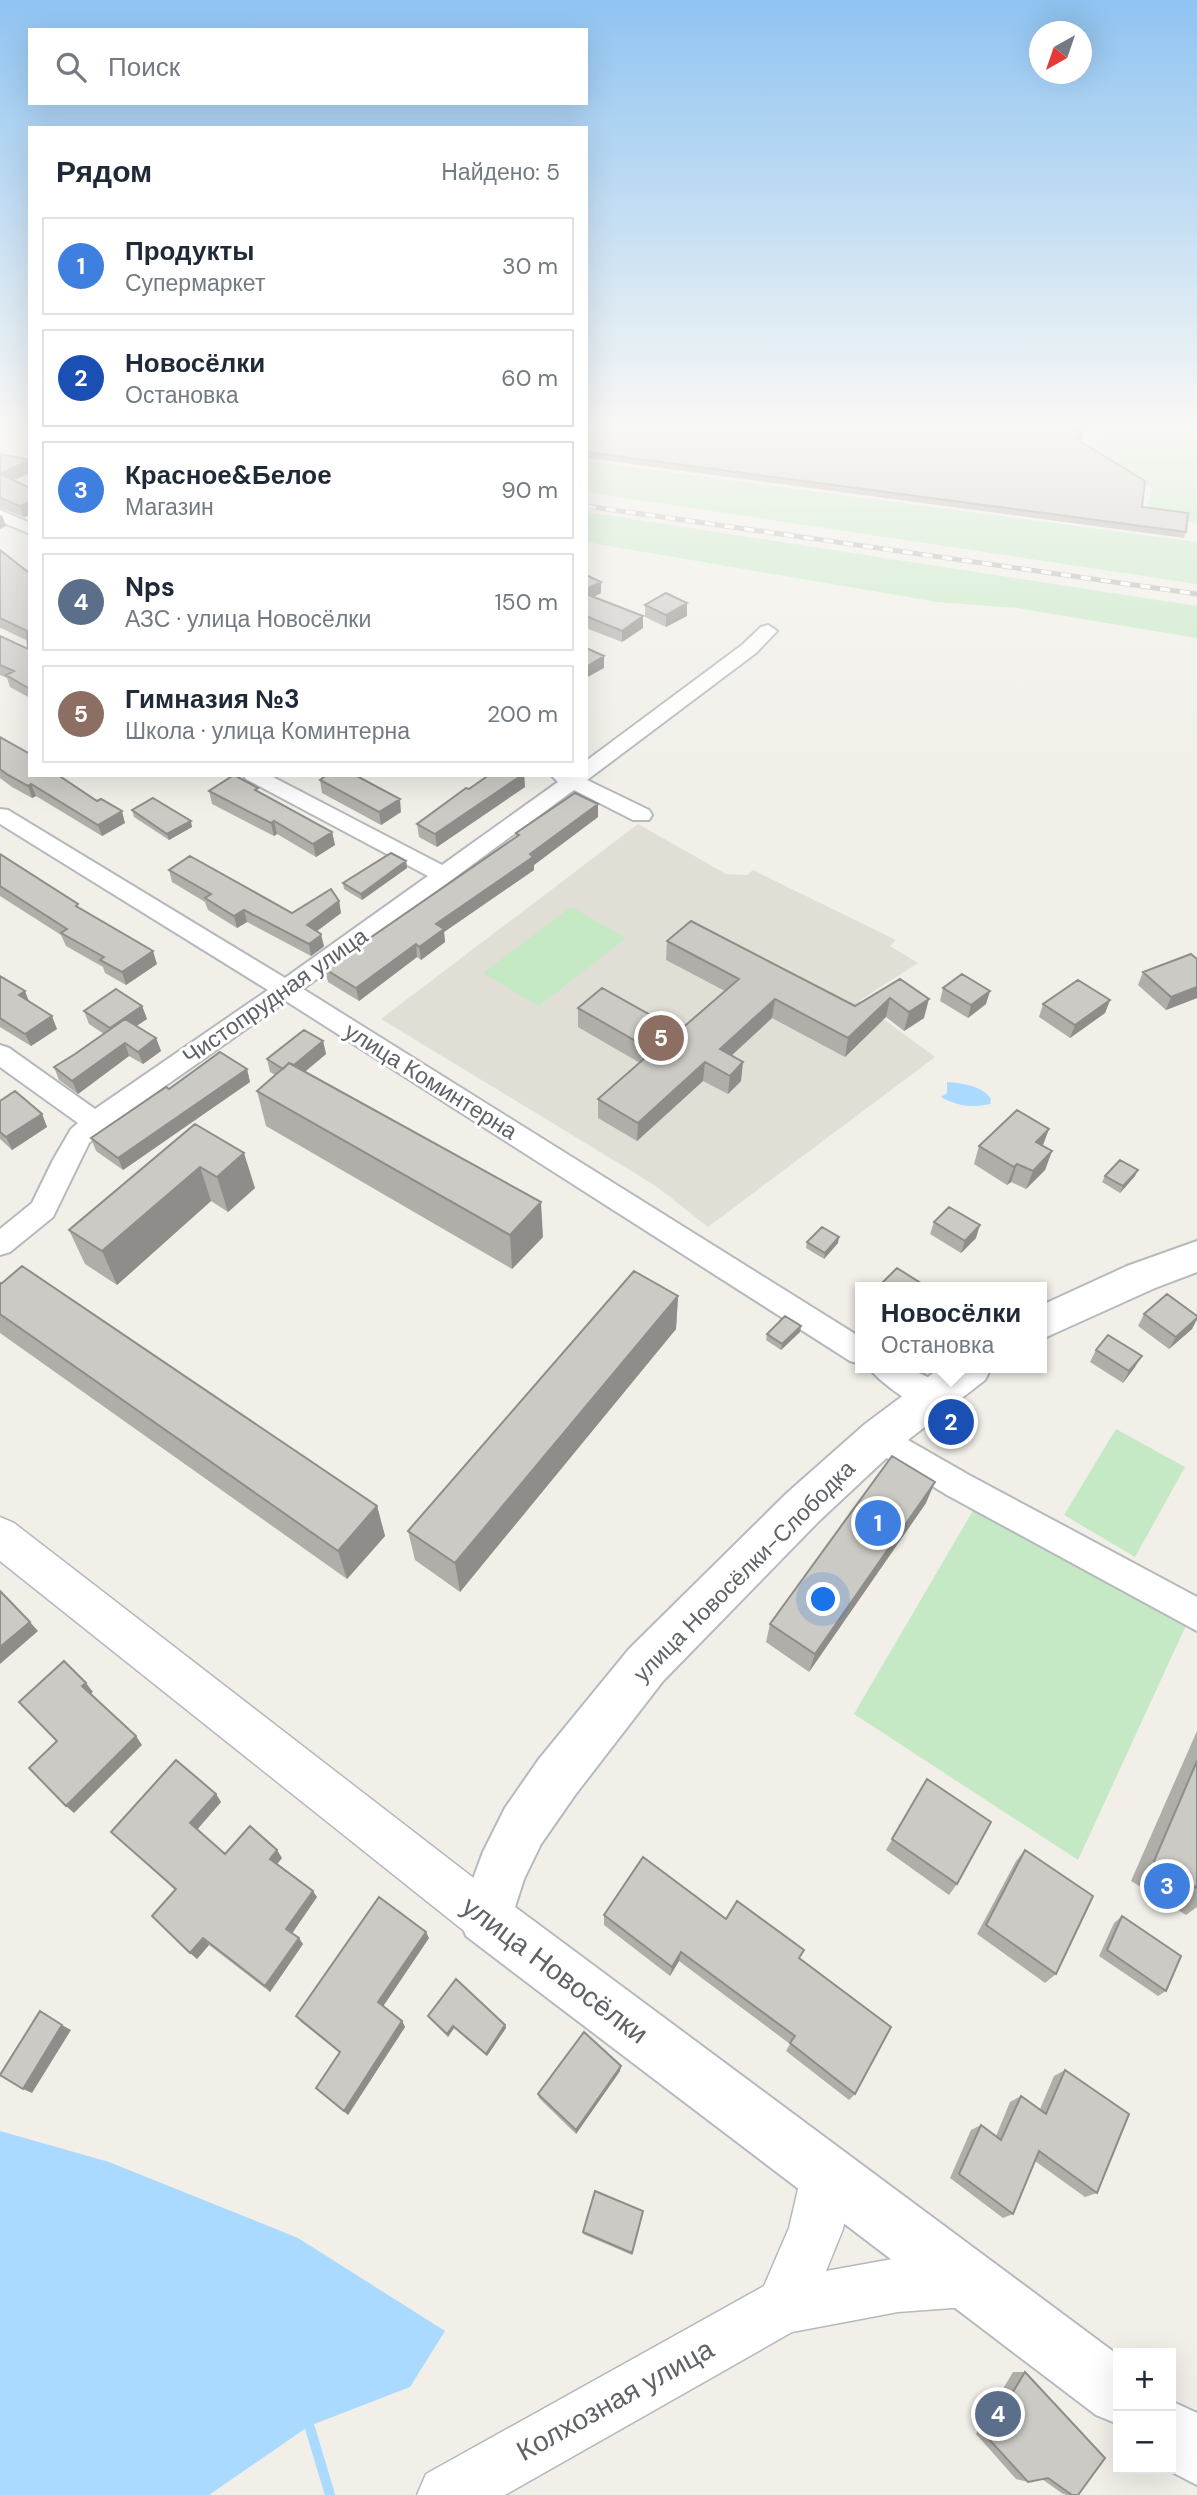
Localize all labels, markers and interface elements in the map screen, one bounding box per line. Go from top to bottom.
north arrow [1029,21,1092,84]
search box [28,28,588,105]
icon: search [52,48,90,86]
text: Поиск [108,50,180,84]
text: Рядом [56,152,152,191]
text: Найдено: 5 [441,157,560,187]
text: Продукты [125,234,254,268]
text: 1 [77,251,85,281]
text: 30 m [502,251,558,281]
text: Супермаркет [125,268,265,298]
text: Новосёлки [125,346,265,380]
text: 2 [74,363,88,393]
text: 60 m [501,363,558,393]
text: Остановка [125,380,239,410]
text: Красное&Белое [125,458,332,492]
text: 3 [74,475,88,505]
text: 90 m [501,475,558,505]
text: Магазин [125,492,214,522]
text: Nps [125,570,175,604]
text: 4 [74,587,88,617]
text: 150 m [494,587,558,617]
text: АЗС · улица Новосёлки [125,604,371,634]
text: Гимназия №3 [125,682,300,716]
text: 5 [74,699,88,729]
text: 200 m [487,699,558,729]
text: Школа · улица Коминтерна [125,716,410,746]
street label: Чистопрудная улица [177,921,374,1071]
pin: 5 [638,1012,684,1064]
street label: улица Коминтерна [339,1016,523,1146]
popup [855,1282,1047,1373]
text: Новосёлки [881,1296,1021,1330]
text: Остановка [881,1330,994,1360]
pin: 2 [928,1396,974,1448]
street label: улица Новосёлки-Слободка [627,1454,861,1688]
pin: 1 [855,1497,901,1549]
your location [806,1582,840,1616]
pin: 3 [1144,1860,1190,1912]
street label: улица Новосёлки [454,1888,656,2052]
street label: Колхозная улица [510,2330,721,2470]
map controls [1113,2348,1176,2474]
button: + [1113,2348,1176,2411]
pin: 4 [975,2388,1021,2440]
button: − [1113,2411,1176,2474]

